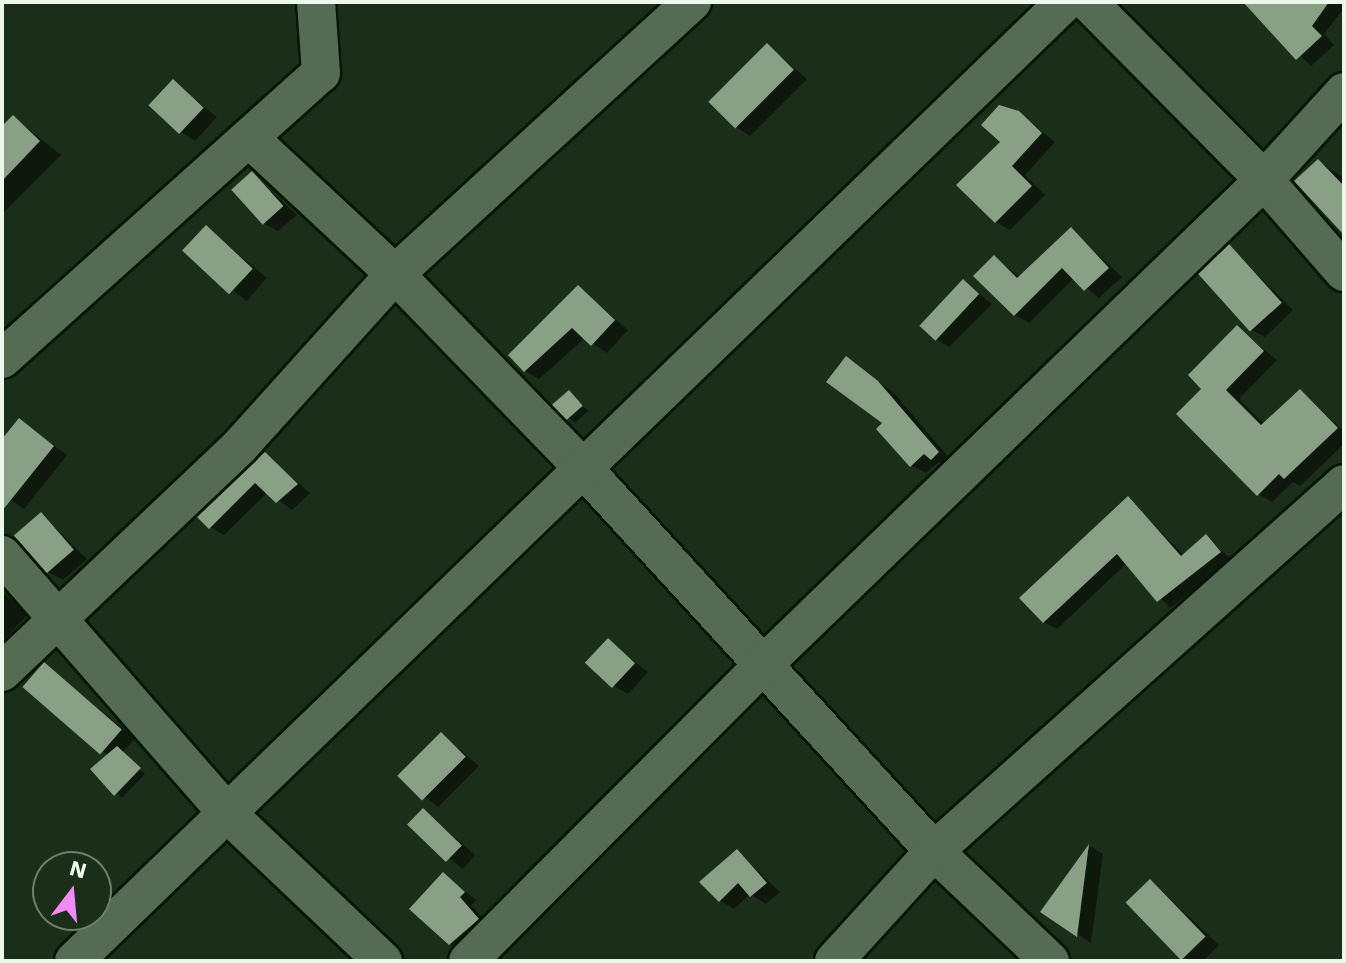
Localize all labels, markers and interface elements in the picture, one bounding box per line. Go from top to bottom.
north arrow [32,851,112,931]
text: N [67,855,89,884]

